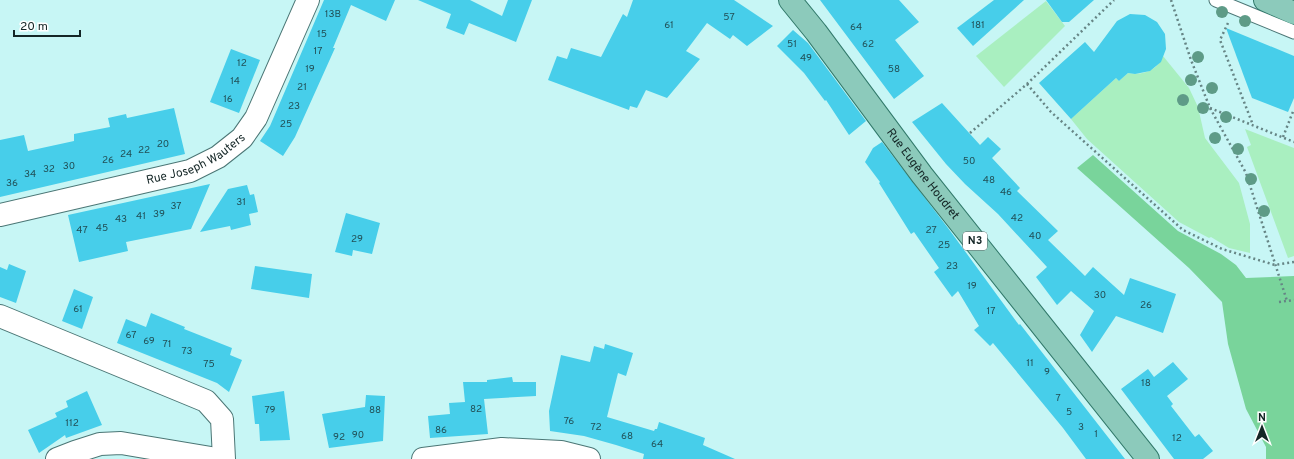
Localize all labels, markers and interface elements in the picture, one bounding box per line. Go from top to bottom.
house number: 13B [325,8,341,21]
house number: 57 [723,11,735,24]
scale bar [14,12,80,38]
text: 20 m [20,19,48,35]
house number: 61 [664,19,674,32]
house number: 181 [971,19,985,32]
house number: 64 [850,21,862,34]
house number: 15 [317,28,327,41]
house number: 51 [787,38,797,51]
house number: 62 [862,38,874,51]
house number: 17 [314,45,322,58]
house number: 49 [800,52,812,65]
house number: 12 [237,57,247,70]
house number: 19 [305,63,315,76]
house number: 58 [888,63,900,76]
house number: 14 [230,75,240,88]
house number: 21 [297,81,307,94]
house number: 16 [223,93,233,106]
house number: 23 [288,100,300,113]
house number: 25 [280,118,292,131]
street label: Rue Eugène Houdret [882,125,963,223]
street label: Rue Joseph Wauters [145,130,249,189]
house number: 20 [157,138,169,151]
house number: 22 [138,144,150,157]
house number: 24 [120,148,132,161]
house number: 26 [102,154,114,167]
house number: 50 [963,155,975,168]
house number: 30 [63,160,75,173]
house number: 32 [43,163,55,176]
house number: 34 [24,168,36,181]
house number: 48 [983,174,995,187]
house number: 36 [6,177,18,190]
house number: 46 [1000,186,1012,199]
house number: 31 [236,196,246,209]
house number: 37 [170,200,182,213]
house number: 39 [153,208,165,221]
house number: 41 [136,210,146,223]
house number: 42 [1011,212,1023,225]
house number: 43 [115,213,127,226]
house number: 45 [96,222,108,235]
house number: 47 [76,224,88,237]
house number: 27 [925,224,937,237]
house number: 40 [1029,230,1041,243]
road number: N3 [963,232,987,250]
house number: 29 [351,233,363,246]
house number: 25 [938,239,950,252]
house number: 23 [946,260,958,273]
house number: 19 [967,280,977,293]
house number: 30 [1094,289,1106,302]
house number: 26 [1140,299,1152,312]
house number: 61 [73,303,83,316]
house number: 17 [987,305,995,318]
house number: 67 [126,329,137,342]
house number: 69 [143,335,155,348]
house number: 71 [162,338,172,351]
house number: 73 [181,345,193,358]
house number: 11 [1026,357,1034,370]
house number: 75 [203,358,215,371]
house number: 9 [1044,366,1050,379]
house number: 18 [1141,377,1151,390]
house number: 7 [1055,392,1061,405]
house number: 82 [470,403,482,416]
house number: 79 [264,404,276,417]
house number: 88 [369,404,381,417]
house number: 5 [1066,406,1072,419]
north arrow [1242,407,1282,447]
text: N [1258,411,1266,425]
house number: 76 [564,415,574,428]
house number: 112 [65,417,79,430]
house number: 72 [590,421,602,434]
house number: 3 [1078,421,1084,434]
house number: 86 [435,424,447,437]
house number: 1 [1094,428,1098,441]
house number: 90 [352,429,364,442]
house number: 68 [621,430,633,443]
house number: 92 [333,431,345,444]
house number: 12 [1172,432,1182,445]
house number: 64 [651,438,663,451]

